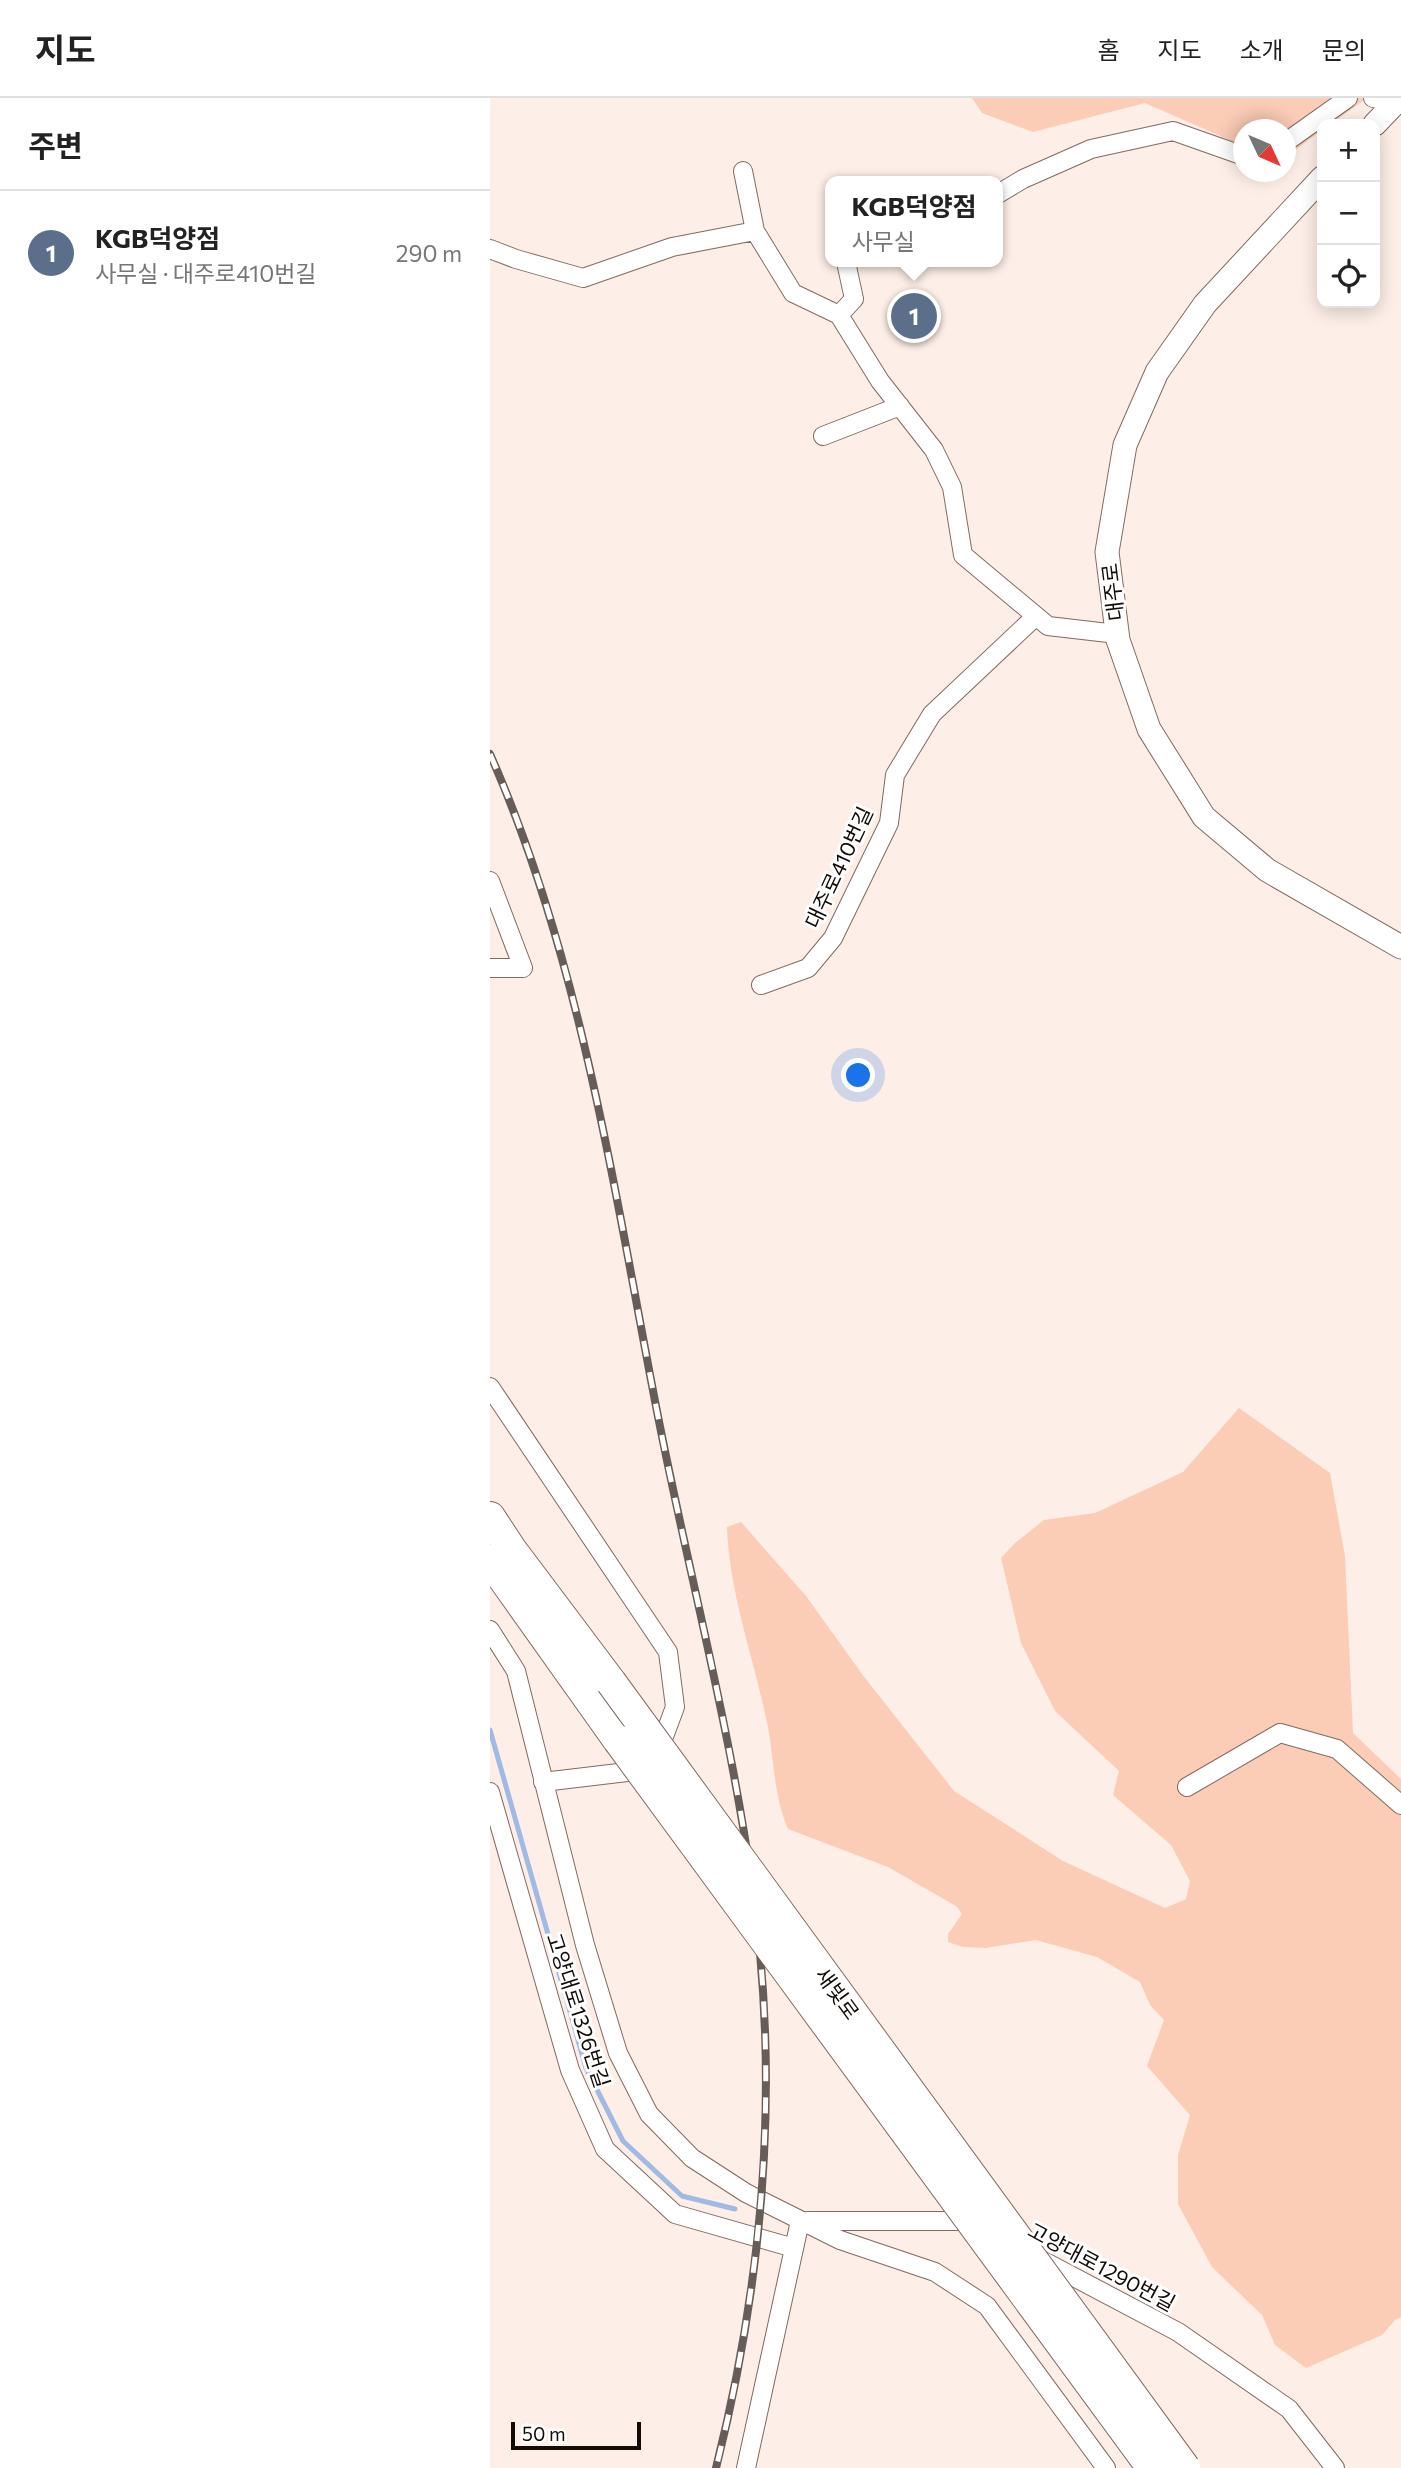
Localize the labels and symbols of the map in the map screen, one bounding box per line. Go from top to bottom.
north arrow [1233,119,1296,182]
pin: 1 [891,290,937,342]
street label: 대주로 [1096,562,1128,622]
street label: 대주로410번길 [799,802,877,932]
your location [841,1058,875,1092]
street label: 고양대로1326번길 [542,1930,616,2090]
street label: 새빛로 [811,1962,865,2024]
street label: 고양대로1290번길 [1024,2217,1180,2315]
scale bar [511,2419,640,2451]

